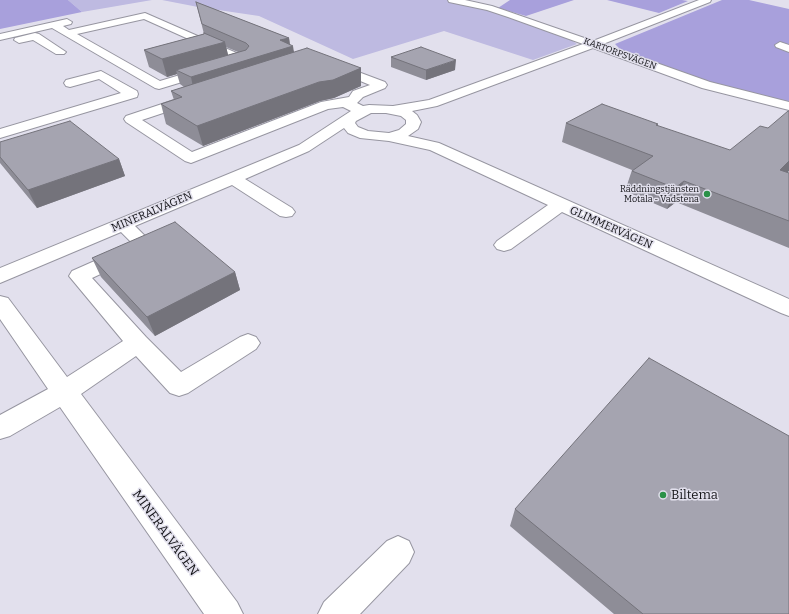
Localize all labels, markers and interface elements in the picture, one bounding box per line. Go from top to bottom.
street label: KARTORPSVÄGEN [582,36,658,72]
place label: Räddningstjänsten Motala - Vadstena [620,184,699,205]
street label: MINERALVÄGEN [109,189,195,235]
marker: Räddningstjänsten Motala - Vadstena [702,189,712,199]
street label: GLIMMERVÄGEN [568,204,654,252]
street label: MINERALVÄGEN [129,487,201,579]
place label: Biltema [671,487,718,503]
marker: Biltema [658,490,668,500]

